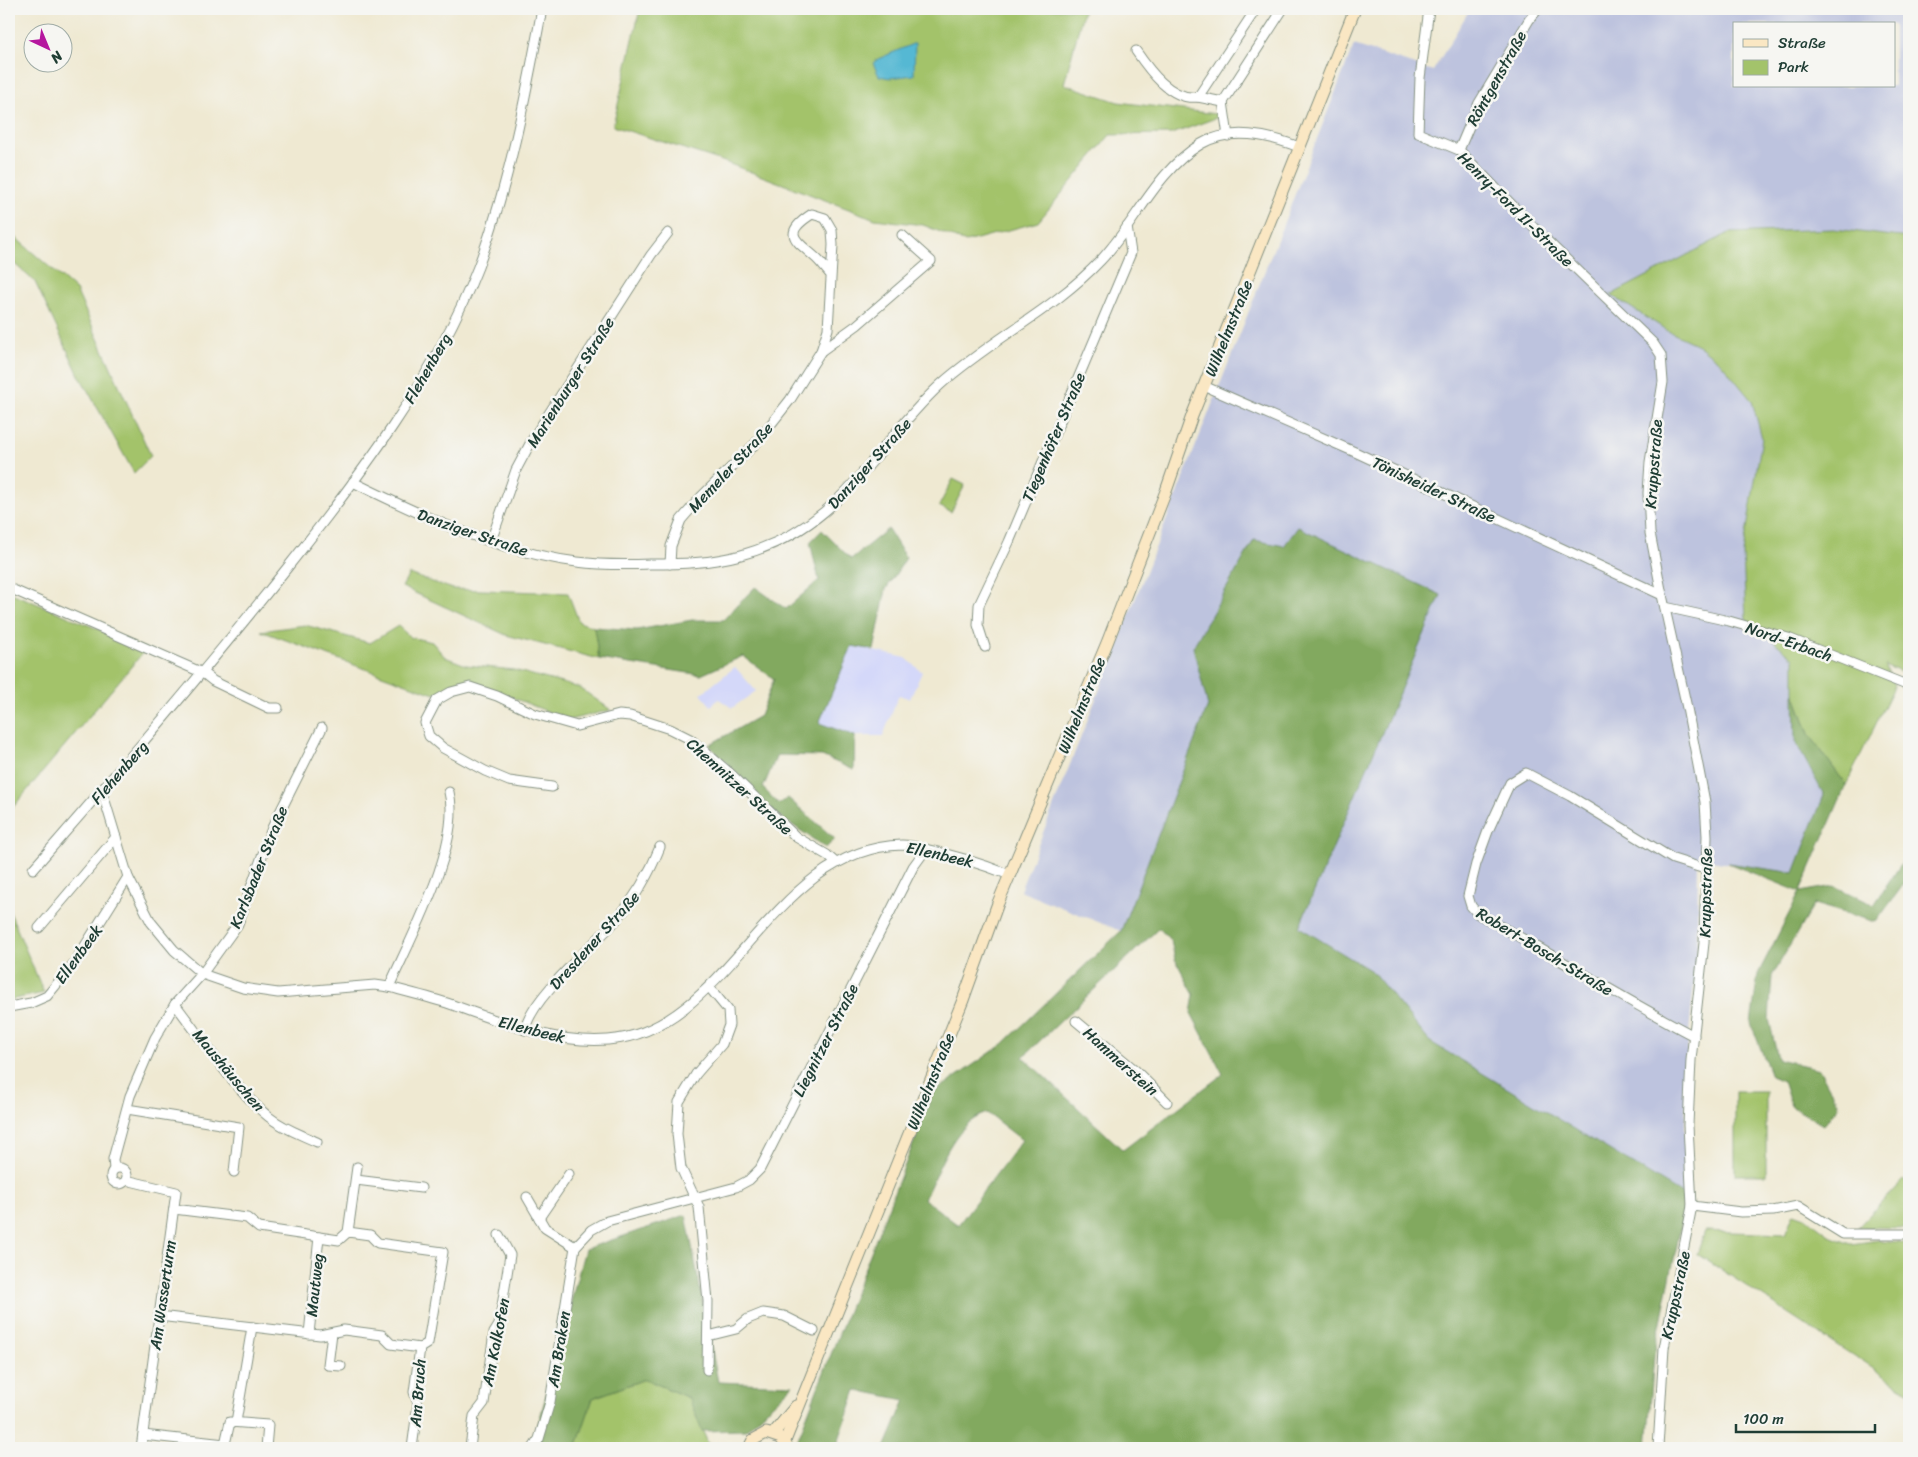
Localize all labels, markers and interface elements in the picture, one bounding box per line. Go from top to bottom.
north arrow [22,22,72,72]
legend [1733,22,1896,88]
street label: Röntgenstraße [1458,25,1535,131]
text: Straße [1778,30,1826,56]
text: N [44,44,70,70]
text: Park [1778,54,1809,80]
street label: Henry-Ford II-Straße [1450,144,1581,275]
street label: Wilhelmstraße [1196,275,1261,381]
street label: Marienburger Straße [518,311,622,454]
street label: Flehenberg [395,327,459,409]
street label: Tiegenhöfer Straße [1013,368,1094,507]
street label: Danziger Straße [820,411,919,516]
street label: Memeler Straße [680,415,780,520]
street label: Kruppstraße [1636,418,1671,510]
street label: Tönisheider Straße [1367,448,1501,531]
street label: Danziger Straße [413,500,532,565]
street label: Nord-Erbach [1741,613,1836,670]
street label: Wilhelmstraße [1049,652,1114,758]
street label: Chemnitzer Straße [679,730,800,843]
street label: Flehenberg [83,733,156,811]
street label: Karlsbader Straße [221,801,296,933]
street label: Ellenbeek [903,833,977,876]
street label: Kruppstraße [1690,848,1721,938]
street label: Dresdener Straße [542,884,647,997]
street label: Robert-Bosch-Straße [1471,899,1619,1004]
street label: Ellenbeek [47,918,110,990]
street label: Liegnitzer Straße [784,978,867,1102]
street label: Ellenbeek [495,1007,569,1052]
street label: Hammerstein [1076,1019,1165,1104]
street label: Maushäuschen [185,1022,273,1119]
street label: Wilhelmstraße [898,1028,963,1134]
street label: Am Wasserturm [140,1238,185,1353]
street label: Kruppstraße [1652,1248,1699,1342]
street label: Mautweg [297,1252,332,1318]
street label: Am Kalkofen [473,1295,518,1390]
street label: Am Braken [538,1308,579,1390]
street label: Am Bruch [401,1358,434,1429]
scale bar [1736,1402,1874,1434]
text: 100 m [1743,1406,1784,1432]

